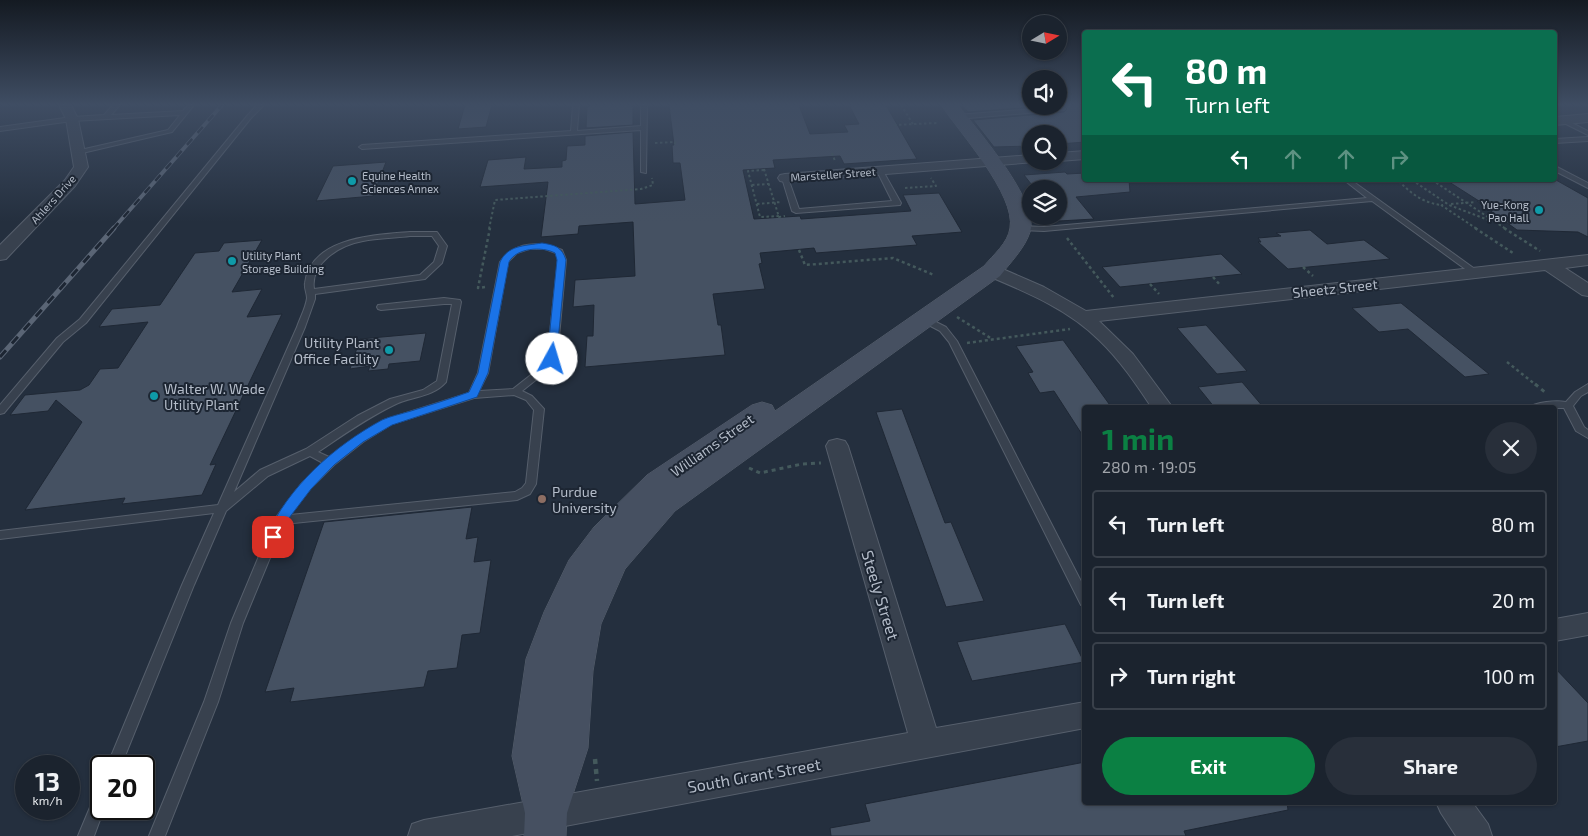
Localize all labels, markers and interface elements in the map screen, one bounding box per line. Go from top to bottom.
north arrow [1022,15,1068,60]
map controls [1022,15,1067,225]
text: 80 m [1185,49,1267,91]
icon: left [1102,50,1167,115]
button: sound [1022,70,1067,115]
text: Turn left [1185,91,1270,117]
button: search [1022,125,1067,170]
icon: left [1226,145,1254,173]
icon: ahead [1279,145,1307,173]
icon: ahead [1332,145,1360,173]
icon: right [1385,145,1413,173]
street label: Marsteller Street [790,165,876,183]
place label: Equine Health Sciences Annex [362,169,439,195]
street label: Ahlers Drive [28,172,78,226]
marker: Equine Health Sciences Annex [346,175,358,187]
button: layers [1022,180,1067,225]
place label: Yue-Kong Pao Hall [1481,198,1530,224]
marker: Yue-Kong Pao Hall [1533,204,1545,216]
place label: Utility Plant Storage Building [242,249,324,275]
marker: Utility Plant Storage Building [226,255,238,267]
street label: Sheetz Street [1292,275,1378,301]
position arrow [525,332,577,384]
place label: Utility Plant Office Facility [294,334,380,367]
marker: Utility Plant Office Facility [383,344,395,356]
place label: Walter W. Wade Utility Plant [164,380,265,413]
marker: Walter W. Wade Utility Plant [148,390,160,402]
street label: Williams Street [667,410,757,480]
text: 1 min [1102,420,1174,456]
button: close [1485,422,1537,474]
text: 280 m · 19:05 [1102,457,1196,476]
place label: Purdue University [552,483,617,516]
marker: Purdue University [536,493,548,505]
icon: left [1104,510,1132,538]
text: Turn left [1147,513,1224,536]
text: 80 m [1491,513,1535,536]
pin [252,516,294,558]
icon: arrive [259,523,287,551]
street label: Steely Street [858,548,904,642]
icon: left [1104,586,1132,614]
text: Turn left [1147,589,1224,612]
text: 20 m [1492,589,1535,612]
icon: right [1104,662,1132,690]
text: Turn right [1147,665,1235,688]
text: 100 m [1484,665,1535,688]
button: Exit [1102,737,1315,795]
button: Share [1325,737,1537,795]
street label: South Grant Street [686,754,822,796]
speed limit sign: 20 [90,755,155,820]
text: 13 [35,766,60,796]
text: km/h [33,793,62,807]

